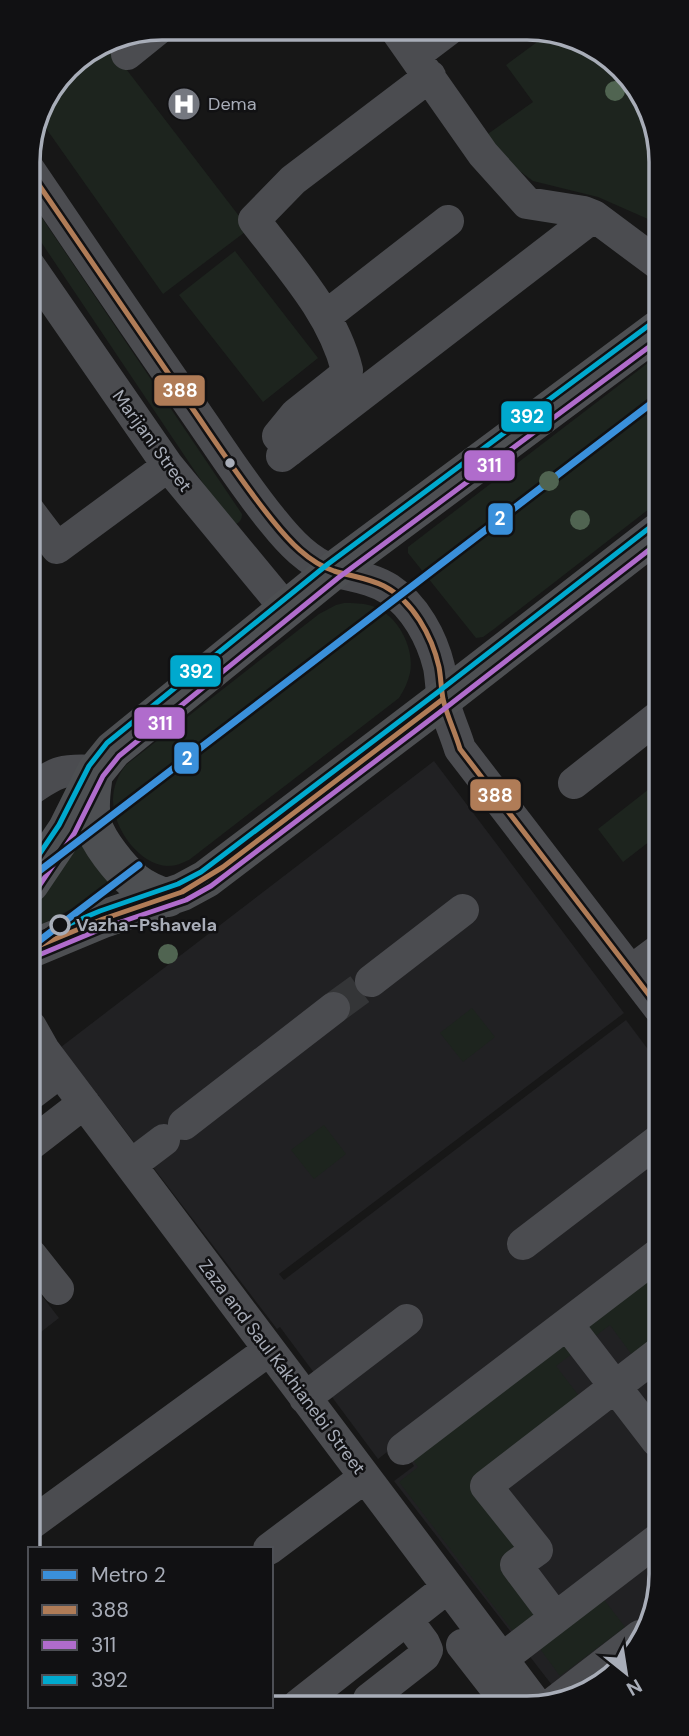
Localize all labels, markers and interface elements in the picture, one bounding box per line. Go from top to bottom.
hospital icon: Dema [165,85,203,123]
place label: Dema [208,92,256,116]
line badge: 388 [153,374,206,407]
text: 388 [162,378,198,403]
street label: Marijani Street [107,385,197,497]
line badge: 392 [500,400,553,433]
text: 392 [510,404,544,429]
line badge: 311 [463,449,516,482]
text: 311 [476,453,502,478]
unlabelled marker [223,456,237,470]
line badge: 2 [487,502,514,536]
text: 2 [495,506,506,531]
line badge: 392 [169,654,222,688]
text: 392 [179,659,213,684]
line badge: 311 [133,706,186,740]
text: 311 [147,711,173,736]
line badge: 2 [173,741,200,775]
text: 2 [182,746,193,771]
line badge: 388 [469,778,522,812]
text: 388 [477,783,513,808]
place label: Vazha-Pshavela [76,913,217,937]
marker: Vazha-Pshavela [50,915,70,935]
street label: Zaza and Saul Kakhianebi Street [193,1255,371,1479]
legend [28,1547,273,1708]
text: Metro 2 [91,1561,166,1589]
text: 388 [91,1596,129,1624]
text: 311 [91,1631,116,1659]
north arrow [591,1638,661,1708]
text: 392 [91,1666,128,1694]
text: N [622,1673,647,1702]

